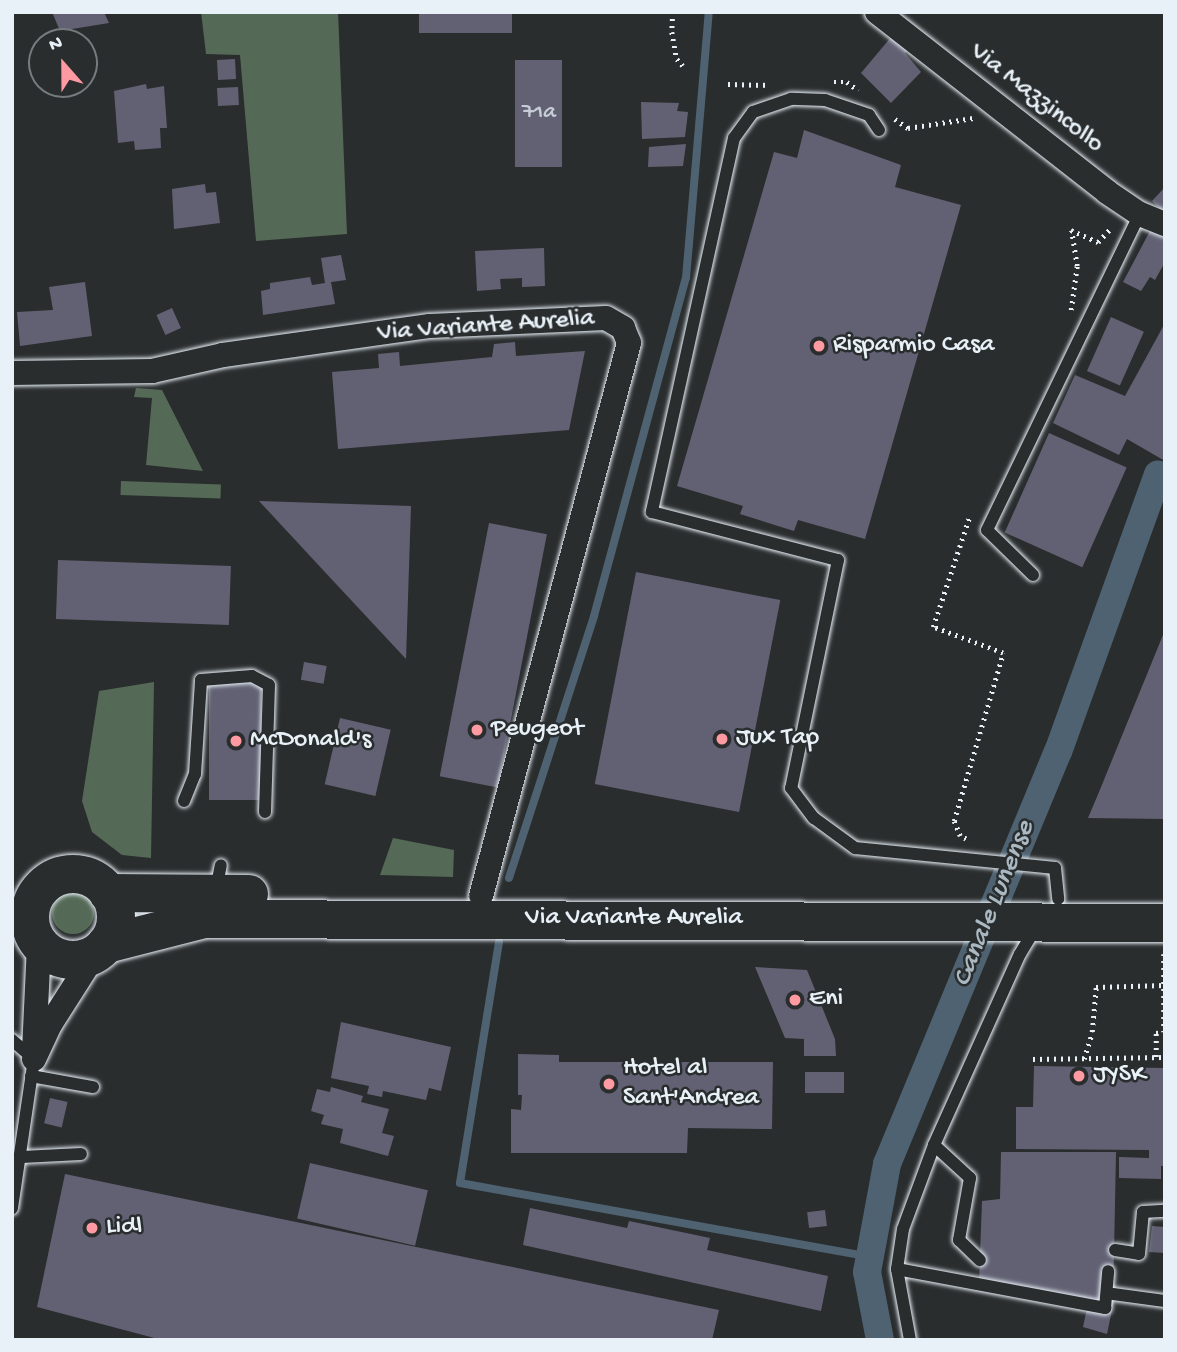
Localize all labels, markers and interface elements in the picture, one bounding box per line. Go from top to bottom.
north arrow [28,28,98,98]
text: N [46,32,66,58]
street label: Via Mazzincollo [963,37,1109,161]
house number: 71a [522,99,556,127]
street label: Via Variante Aurelia [376,304,596,350]
place label: Risparmio Casa [833,330,995,362]
marker: Risparmio Casa [811,338,827,354]
place label: Peugeot [491,714,583,746]
marker: Peugeot [469,722,485,738]
place label: Jux Tap [736,723,819,755]
place label: McDonald's [250,725,371,757]
marker: Jux Tap [714,731,730,747]
marker: McDonald's [228,733,244,749]
water label: Canale Lunense [946,816,1044,992]
street label: Via Variante Aurelia [525,903,743,935]
place label: Eni [809,984,843,1016]
marker: Eni [787,992,803,1008]
place label: Hotel al Sant'Andrea [623,1053,759,1114]
place label: JYSK [1093,1060,1145,1092]
marker: JYSK [1071,1068,1087,1084]
marker: Hotel al Sant'Andrea [601,1076,617,1092]
place label: Lidl [106,1212,142,1244]
marker: Lidl [84,1220,100,1236]

